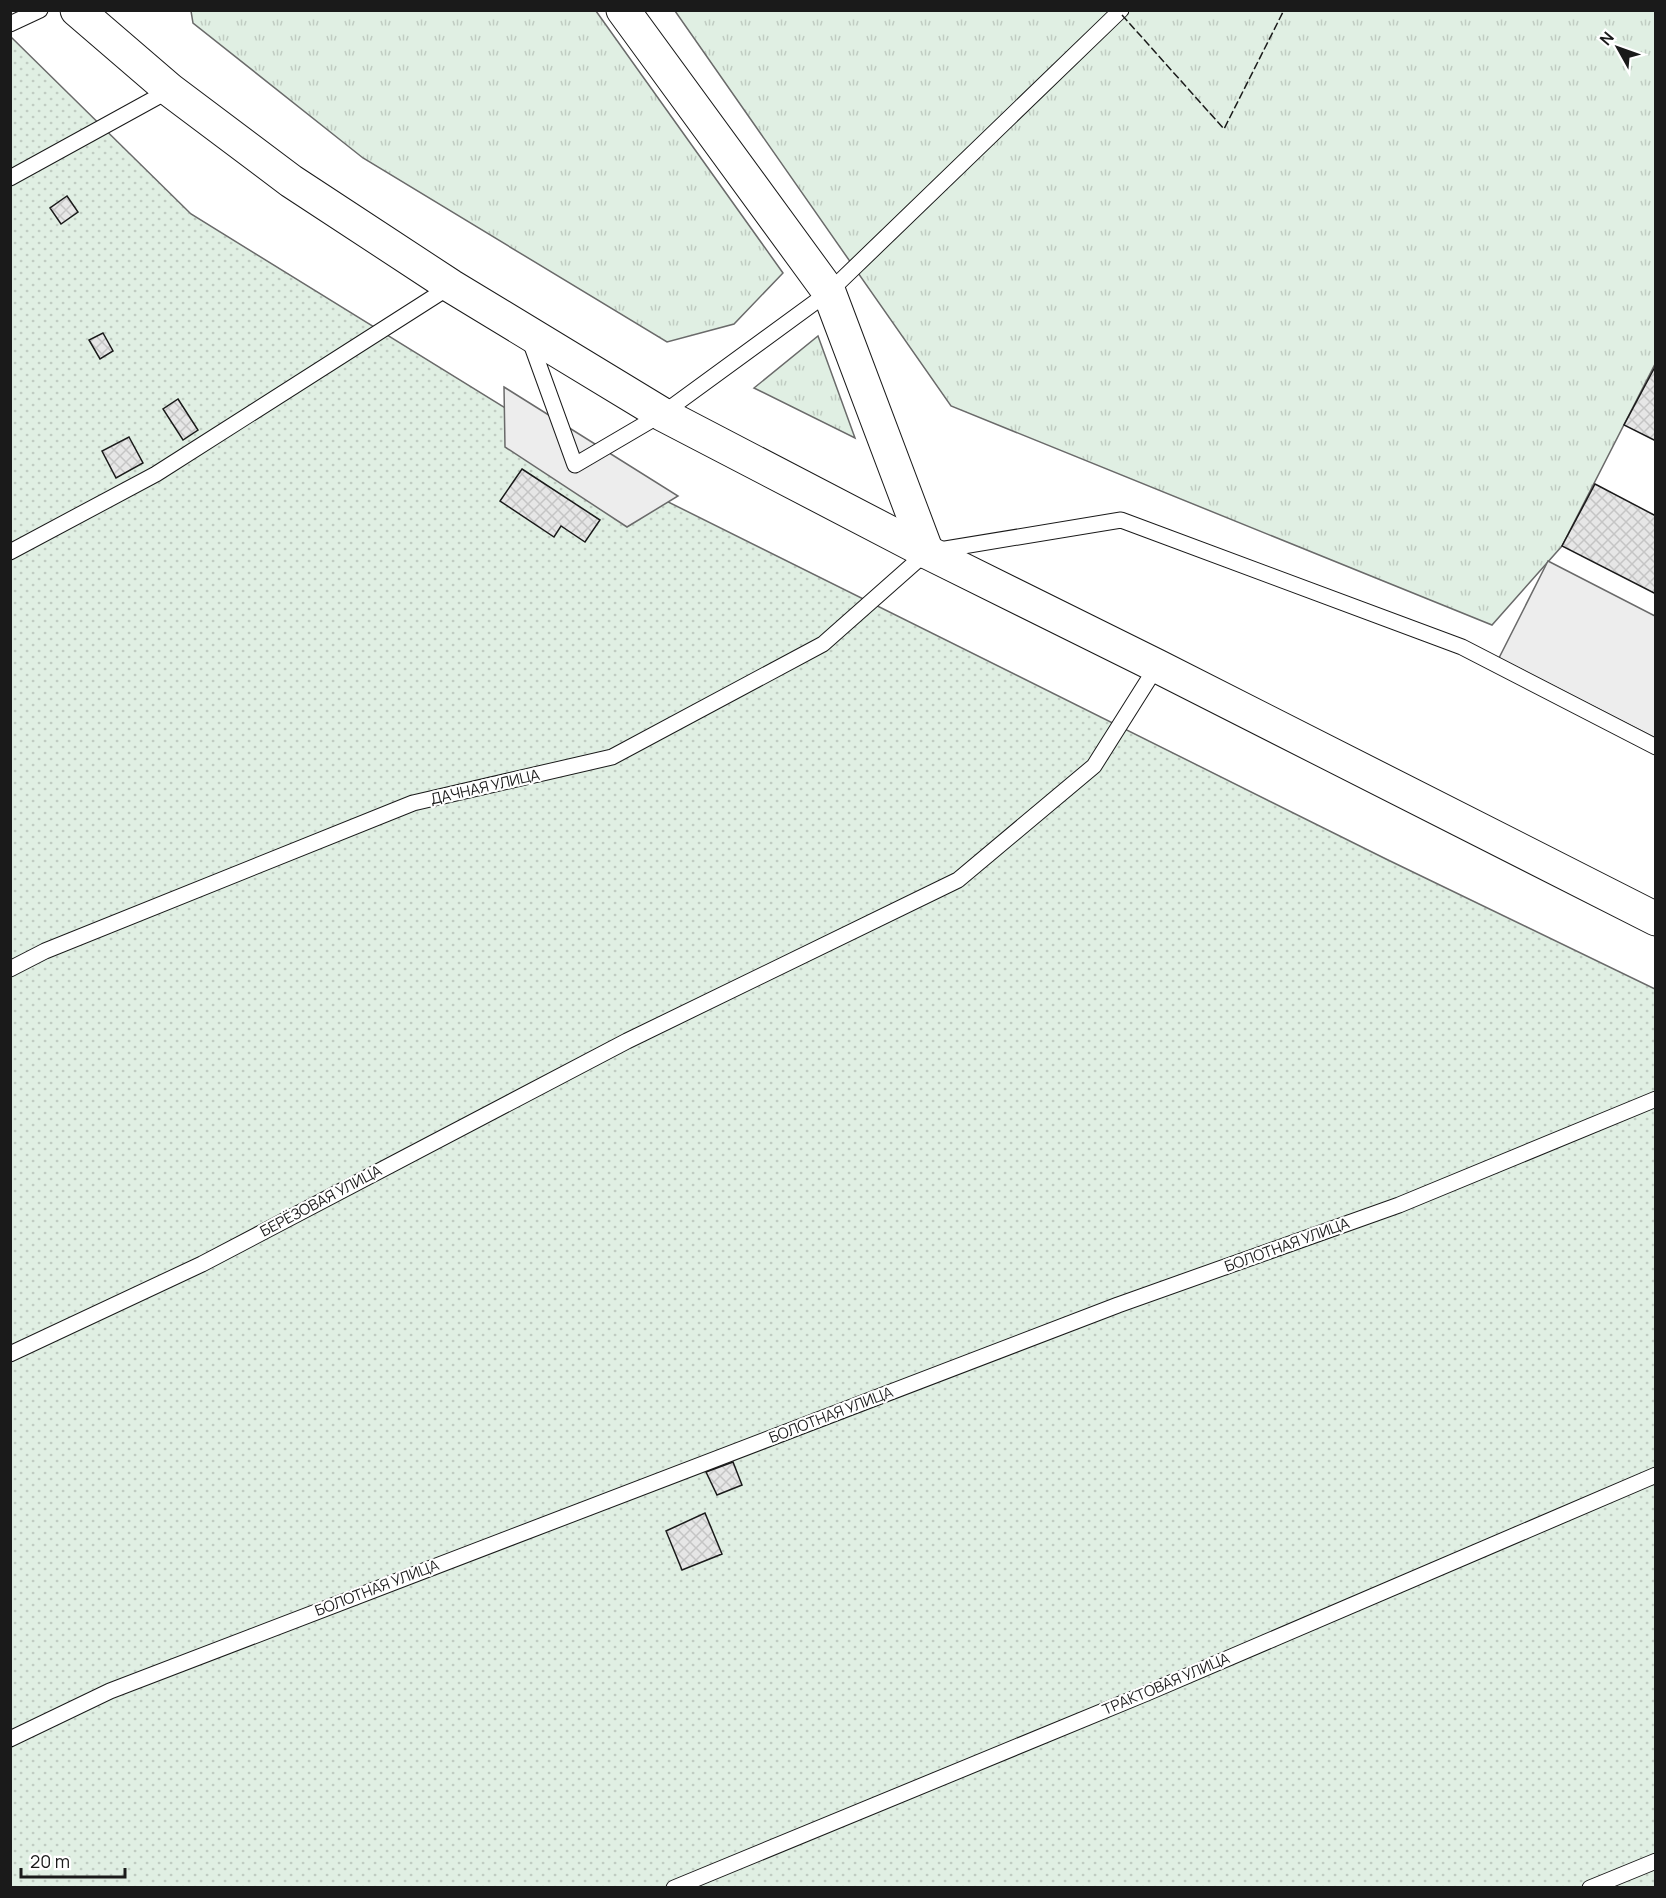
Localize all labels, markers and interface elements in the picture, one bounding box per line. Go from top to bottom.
north arrow [1588,18,1648,78]
text: N [1594,27,1619,50]
street label: ДАЧНАЯ УЛИЦА [428,764,542,809]
street label: БЕРЁЗОВАЯ УЛИЦА [256,1159,386,1242]
street label: БОЛОТНАЯ УЛИЦА [1222,1212,1352,1277]
street label: БОЛОТНАЯ УЛИЦА [766,1381,896,1448]
street label: БОЛОТНАЯ УЛИЦА [312,1554,442,1621]
street label: ТРАКТОВАЯ УЛИЦА [1099,1647,1233,1720]
scale bar [21,1841,124,1879]
text: 20 m [30,1849,70,1873]

